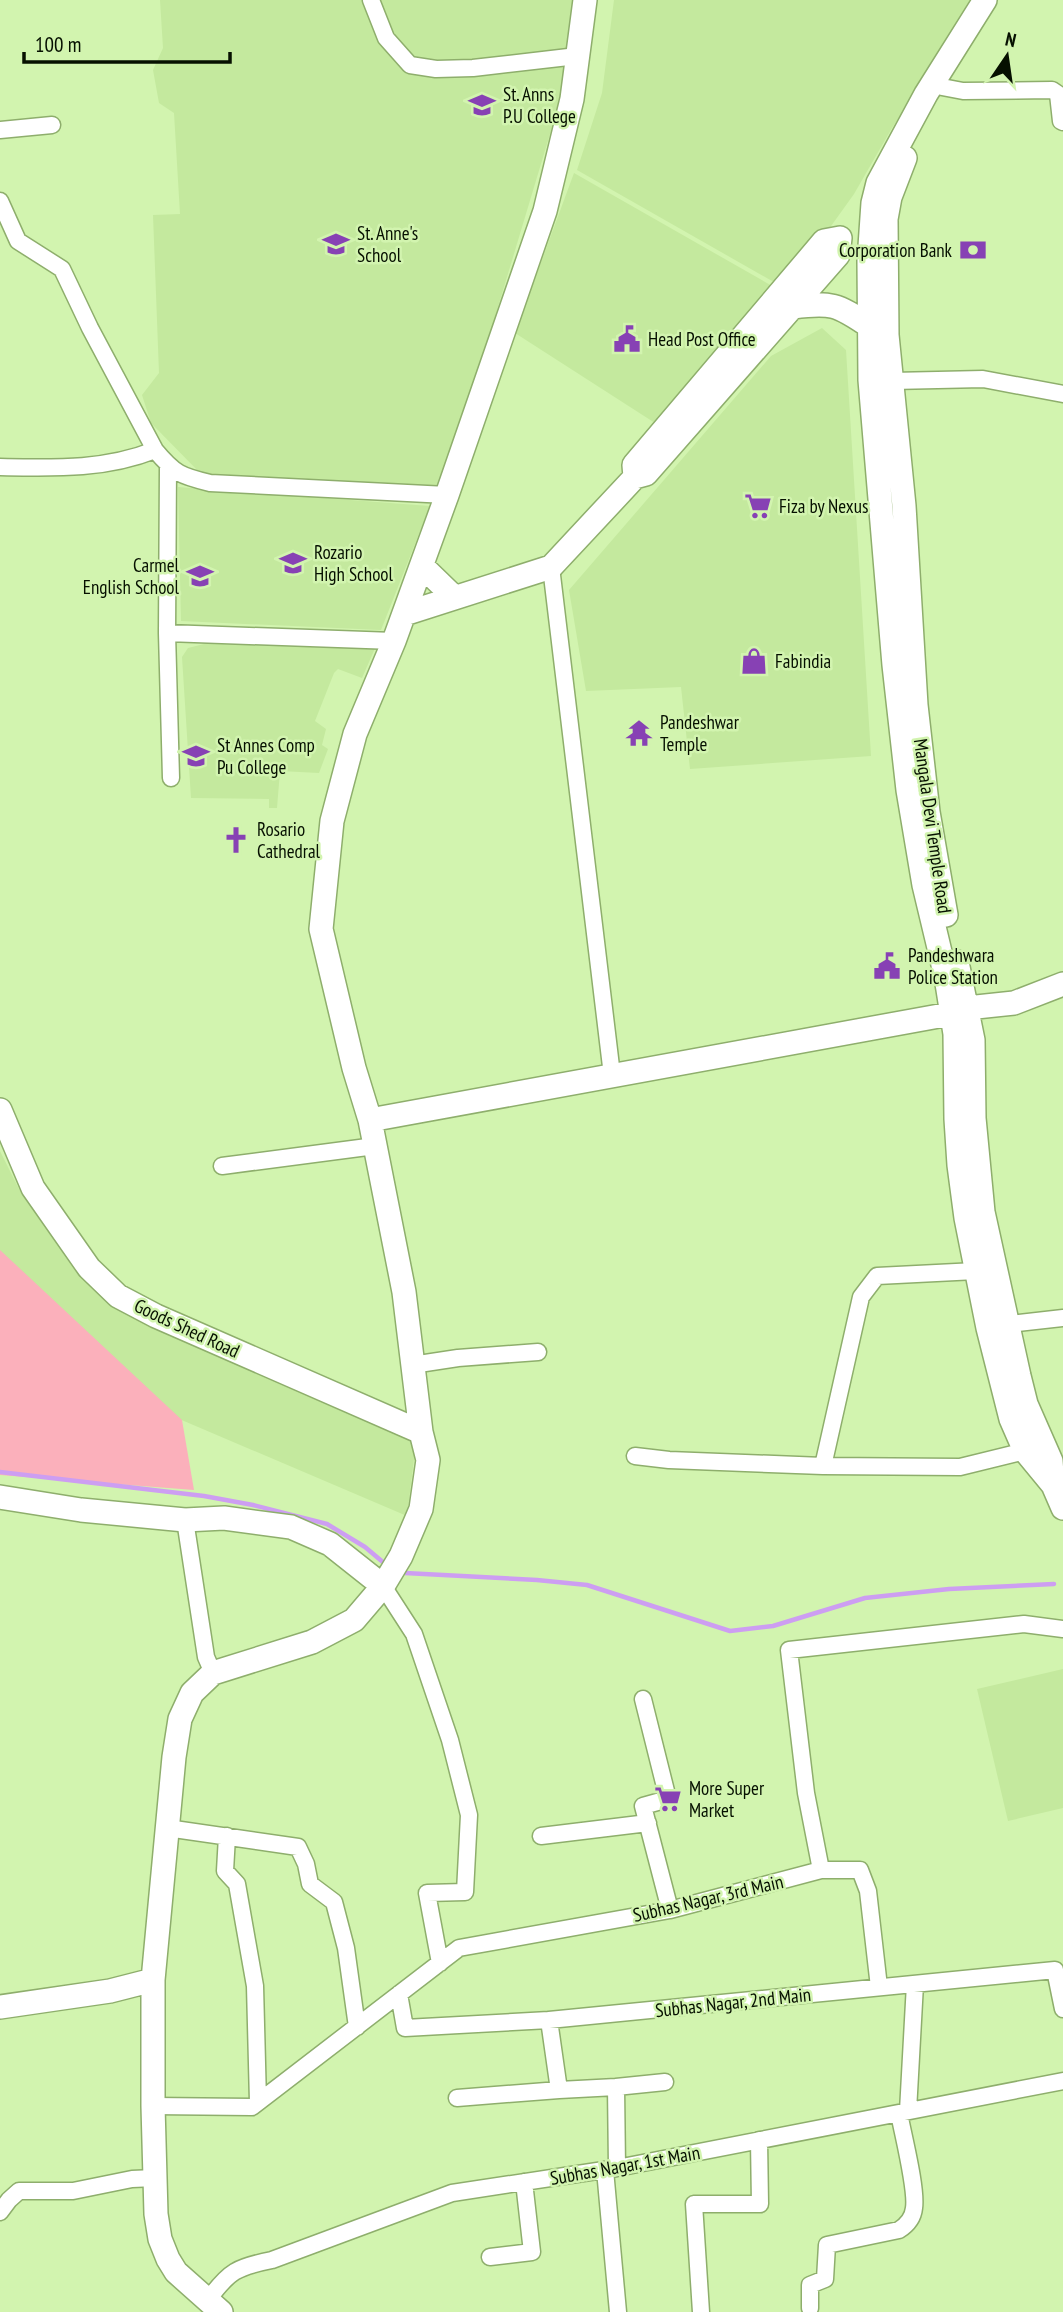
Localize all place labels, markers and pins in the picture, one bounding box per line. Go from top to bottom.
place label: St. Anns P.U College [503,82,576,128]
school or university icon: St. Anns P.U College [467,90,497,120]
place label: St. Anne's School [357,221,418,267]
school or university icon: St. Anne's School [321,229,351,259]
bank icon: Corporation Bank [958,235,988,265]
place label: Corporation Bank [839,238,953,262]
public building icon: Head Post Office [612,324,642,354]
place label: Head Post Office [648,327,756,351]
supermarket icon: Fiza by Nexus [743,491,773,521]
place label: Fiza by Nexus [779,494,868,518]
place label: Rozario High School [314,540,394,586]
school or university icon: Rozario High School [278,548,308,578]
place label: Carmel English School [83,553,180,599]
school or university icon: Carmel English School [185,561,215,591]
shop icon: Fabindia [739,646,769,676]
place label: Fabindia [775,649,831,673]
place label: Pandeshwar Temple [660,710,740,756]
temple icon: Pandeshwar Temple [624,718,654,748]
place label: St Annes Comp Pu College [217,733,315,779]
school or university icon: St Annes Comp Pu College [181,741,211,771]
place label: Rosario Cathedral [257,817,321,863]
church icon: Rosario Cathedral [221,825,251,855]
place label: Pandeshwara Police Station [908,943,998,989]
public building icon: Pandeshwara Police Station [872,951,902,981]
place label: More Super Market [689,1776,765,1822]
supermarket icon: More Super Market [653,1784,683,1814]

